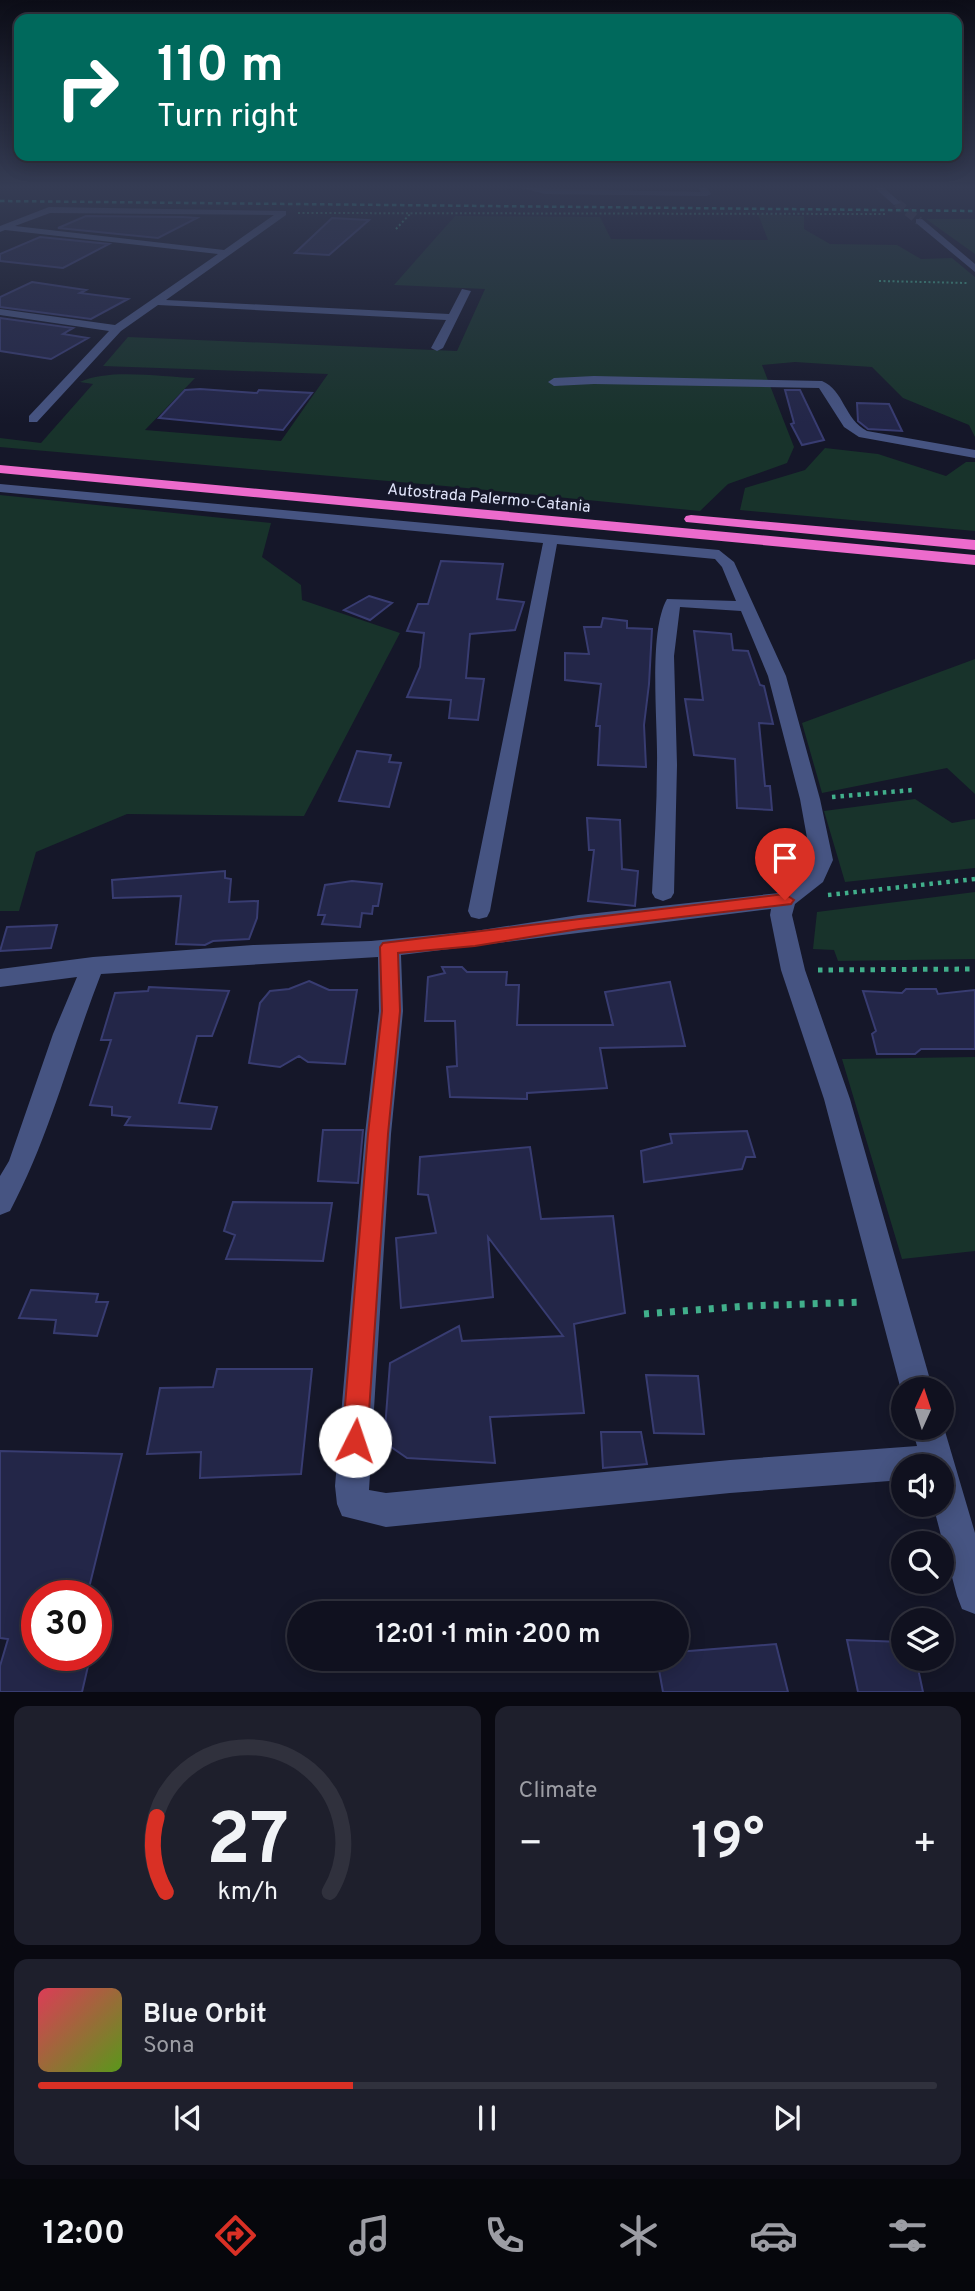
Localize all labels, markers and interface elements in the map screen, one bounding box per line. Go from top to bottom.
text: 110 m [157,37,284,99]
icon: right [42,42,133,133]
text: Turn right [157,98,299,138]
street label: Autostrada Palermo-Catania [386,480,591,518]
pin [755,828,815,900]
icon: arrive [766,839,804,877]
north arrow [891,1377,954,1440]
map controls [891,1377,954,1671]
position arrow [318,1404,392,1478]
button: sound [891,1454,954,1517]
button: search [891,1531,954,1594]
speed limit sign: 30 [21,1580,112,1671]
button: layers [891,1608,954,1671]
text: 12:01 · 1 min · 200 m [376,1619,600,1652]
text: Climate [519,1777,597,1806]
text: 27 [206,1798,289,1890]
text: 19° [691,1811,765,1877]
text: − [519,1821,543,1870]
text: + [912,1821,937,1870]
text: km/h [217,1876,278,1908]
text: Blue Orbit [143,1999,267,2032]
text: Sona [143,2032,194,2061]
icon: previous [169,2099,207,2137]
icon: pause [468,2099,506,2137]
icon: next [768,2099,806,2137]
icon: directions [211,2211,260,2260]
icon: music [345,2211,394,2260]
icon: phone [480,2211,529,2260]
icon: climate [614,2211,663,2260]
icon: car [749,2211,798,2260]
icon: filters [883,2211,932,2260]
text: 12:00 [43,2215,125,2255]

